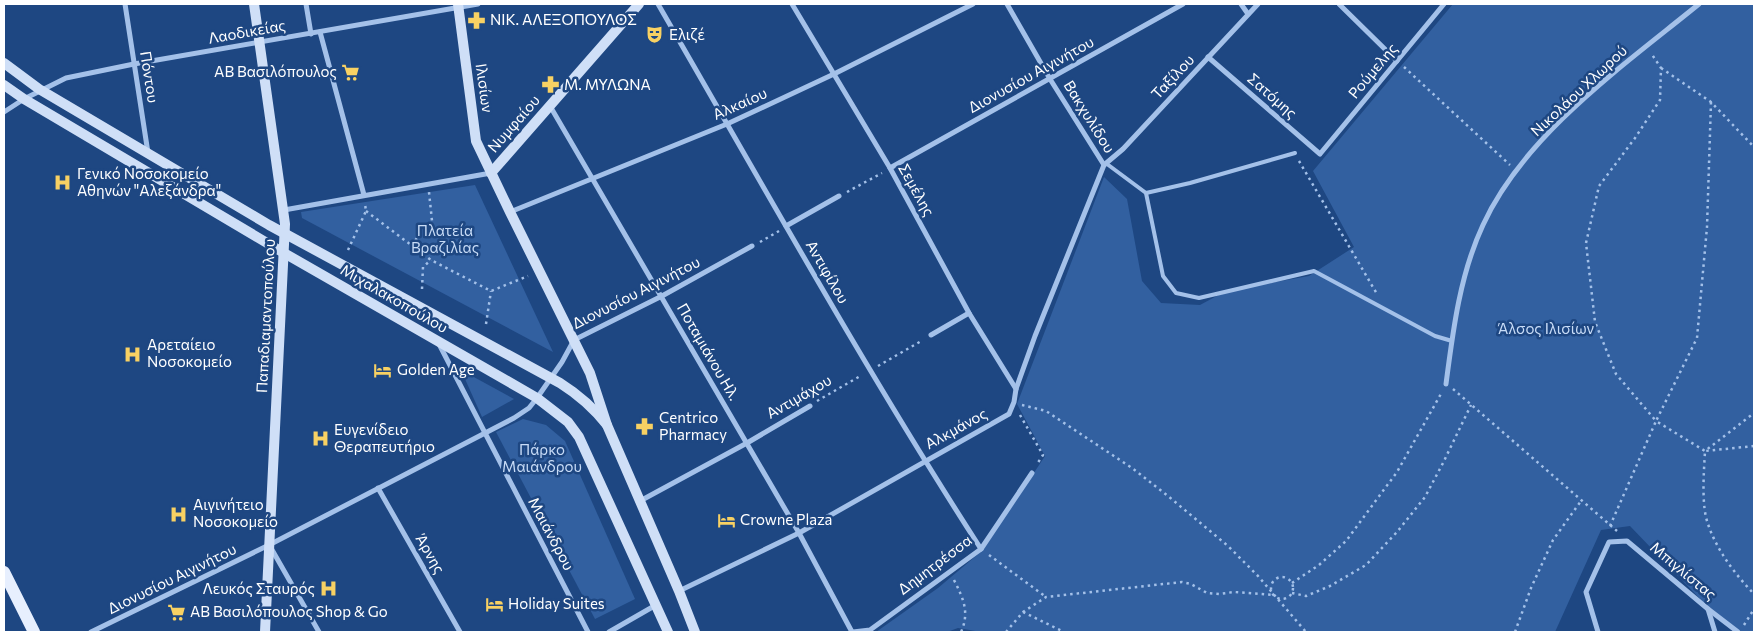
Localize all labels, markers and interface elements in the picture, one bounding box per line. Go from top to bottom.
pharmacy icon: ΝΙΚ. ΑΛΕΞΟΠΟΥΛΟΣ [466,10,486,30]
place label: ΝΙΚ. ΑΛΕΞΟΠΟΥΛΟΣ [490,10,637,28]
street label: Λαοδικείας [207,15,287,47]
theatre icon: Ελιζέ [645,25,665,45]
place label: Ελιζέ [669,25,705,43]
street label: Διονυσίου Αιγινήτου [964,32,1097,116]
street label: Ρούμελης [1344,39,1401,102]
street label: Νικολάου Χλωρού [1526,41,1630,140]
street label: Πόντου [137,50,163,104]
street label: Ταξίλου [1147,50,1197,102]
place label: ΑΒ Βασιλόπουλος [214,62,337,80]
supermarket icon: ΑΒ Βασιλόπουλος [341,62,361,82]
street label: Ιλισίων [473,62,497,114]
street label: Σατόμης [1244,69,1301,122]
pharmacy icon: Μ. ΜΥΛΩΝΑ [540,75,560,95]
place label: Μ. ΜΥΛΩΝΑ [564,75,651,93]
street label: Βακχυλίδου [1060,77,1119,156]
street label: Αλκαίου [710,83,769,123]
street label: Νυμφαίου [483,91,543,156]
street label: Σεμέλης [895,160,939,219]
place label: Γενικό Νοσοκομείο Αθηνών "Αλεξάνδρα" [77,164,221,199]
hospital icon: Γενικό Νοσοκομείο Αθηνών "Αλεξάνδρα" [53,173,73,193]
park label: Πλατεία Βραζιλίας [411,221,479,256]
street label: Αντιφίλου [803,237,853,306]
street label: Παπαδιαμαντοπούλου [252,238,278,394]
street label: Διονυσίου Αιγινήτου [569,252,703,332]
street label: Μιχαλακοπούλου [338,260,451,336]
street label: Ποταμιάνου Ηλ. [674,300,744,403]
park label: Άλσος Ιλισίων [1497,319,1595,337]
place label: Αρεταίειο Νοσοκομείο [147,335,232,370]
hospital icon: Αρεταίειο Νοσοκομείο [123,344,143,364]
hotel icon: Golden Age [373,360,393,380]
place label: Golden Age [397,360,475,378]
street label: Αντιμάχου [763,370,834,422]
street label: Αλκμάνος [921,404,990,452]
place label: Centrico Pharmacy [659,408,727,443]
pharmacy icon: Centrico Pharmacy [635,417,655,437]
place label: Ευγενίδειο Θεραπευτήριο [334,420,435,455]
hospital icon: Ευγενίδειο Θεραπευτήριο [310,429,330,449]
park label: Πάρκο Μαιάνδρου [502,440,582,475]
street label: Μαιάνδρου [525,494,579,573]
place label: Αιγινήτειο Νοσοκομείο [193,495,278,530]
hospital icon: Αιγινήτειο Νοσοκομείο [169,504,189,524]
hotel icon: Crowne Plaza [716,510,736,530]
place label: Crowne Plaza [740,510,832,528]
street label: Άρνης [412,530,449,576]
street label: Δημητρέσσα [894,531,975,598]
street label: Μπιγλίστας [1647,537,1720,603]
street label: Διονυσίου Αιγινήτου [104,539,239,617]
place label: Λευκός Σταυρός [202,579,315,597]
hospital icon: Λευκός Σταυρός [319,579,339,599]
hotel icon: Holiday Suites [484,594,504,614]
place label: Holiday Suites [508,594,605,612]
supermarket icon: ΑΒ Βασιλόπουλος Shop & Go [166,602,186,622]
place label: ΑΒ Βασιλόπουλος Shop & Go [190,602,388,620]

